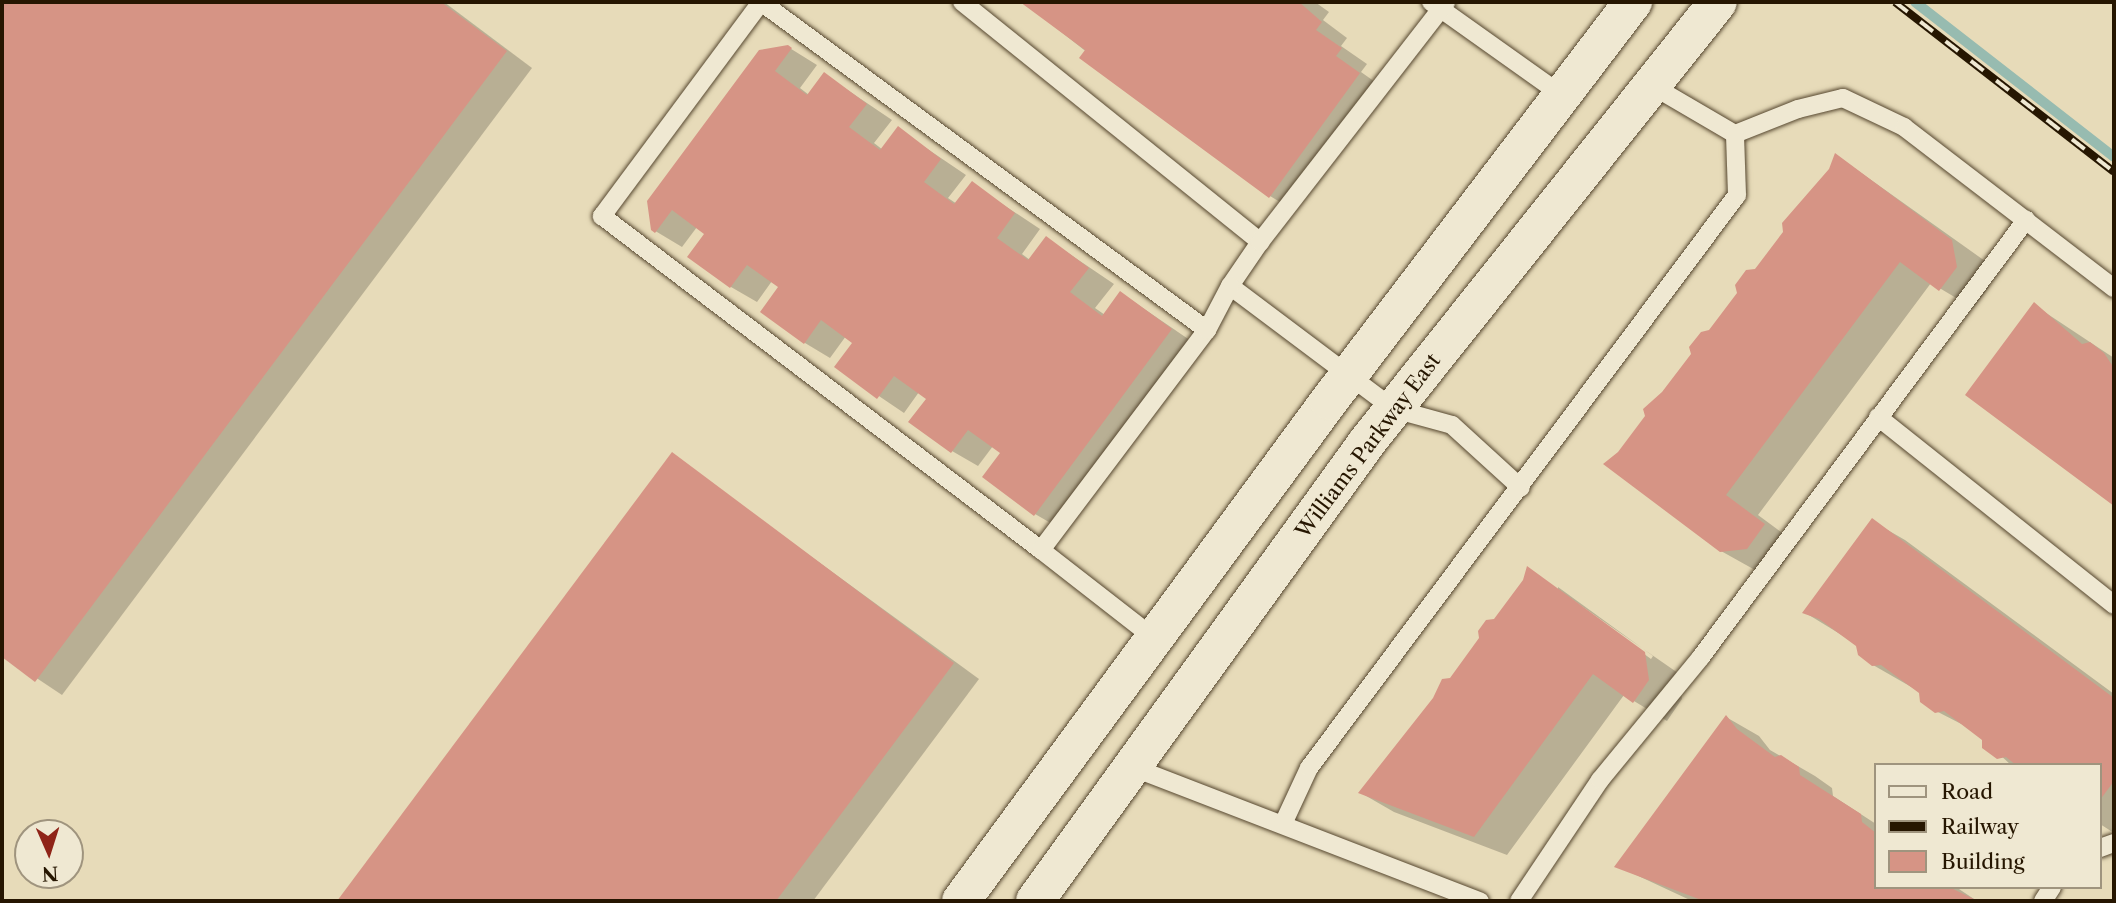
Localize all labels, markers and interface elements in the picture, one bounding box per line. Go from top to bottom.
street label: Williams Parkway East [1290,348,1446,544]
legend [1874,763,2102,889]
text: Road [1941,779,1993,804]
text: Railway [1941,814,2019,839]
north arrow [14,819,84,889]
text: Building [1941,849,2025,874]
text: N [41,862,59,885]

